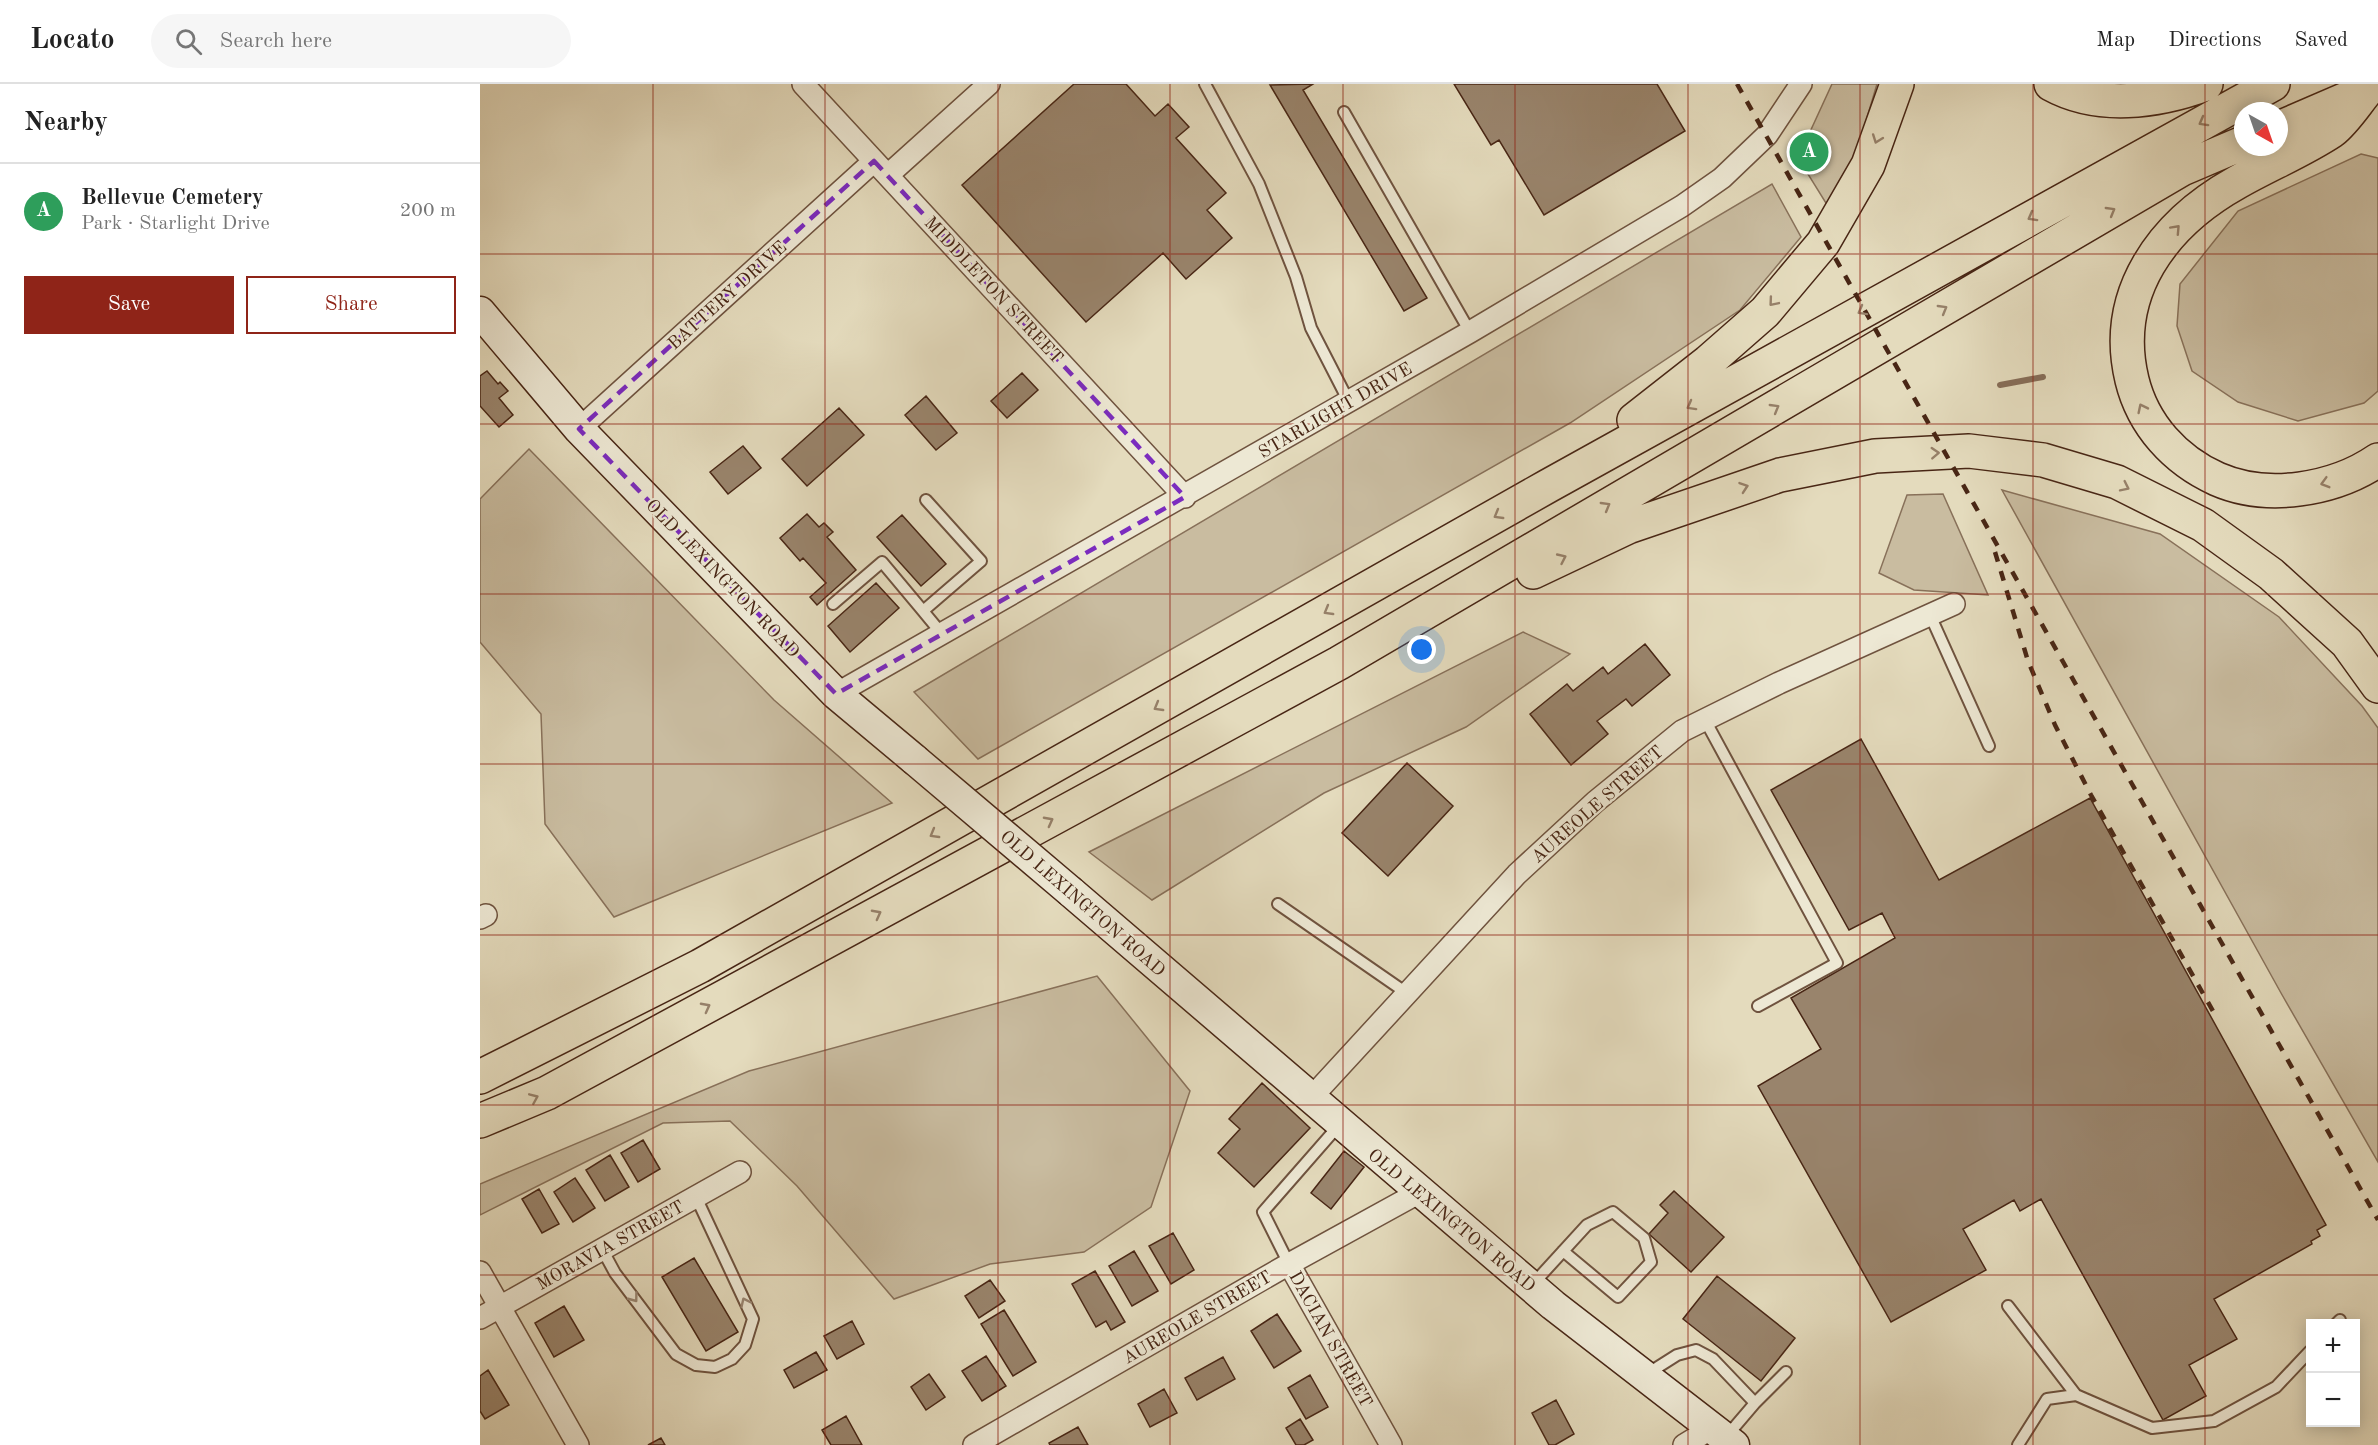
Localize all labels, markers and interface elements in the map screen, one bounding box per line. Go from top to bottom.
search box [151,14,571,68]
icon: search [172,25,205,58]
text: Locato [30,27,115,55]
text: Search here [220,30,332,52]
text: Map [2096,30,2135,51]
text: Directions [2168,30,2262,51]
text: Saved [2295,30,2348,51]
north arrow [2234,102,2288,156]
text: Nearby [24,110,108,136]
one-way arrow [2199,115,2209,127]
pin: A [1790,130,1828,174]
one-way arrow [1872,133,1885,144]
text: Bellevue Cemetery [81,187,264,209]
text: A [36,201,51,221]
text: 200 m [400,201,456,221]
one-way arrow [2105,206,2115,218]
one-way arrow [2028,210,2039,221]
text: Park · Starlight Drive [81,214,270,234]
street label: MIDDLETON STREET [921,214,1066,368]
one-way arrow [2169,225,2180,236]
street label: BATTERY DRIVE [665,238,790,353]
button: Save [24,276,234,334]
button: Share [246,276,456,334]
one-way arrow [1769,295,1780,306]
one-way arrow [1857,304,1868,315]
one-way arrow [1937,305,1947,317]
street label: STARLIGHT DRIVE [1256,360,1415,462]
one-way arrow [1687,399,1698,410]
one-way arrow [2138,403,2149,414]
one-way arrow [1769,404,1779,415]
one-way arrow [1930,447,1939,460]
one-way arrow [2320,476,2331,488]
one-way arrow [2119,479,2130,491]
one-way arrow [1738,482,1749,494]
street label: OLD LEXINGTON ROAD [642,496,802,661]
one-way arrow [1600,502,1611,514]
one-way arrow [1493,508,1504,519]
one-way arrow [1556,553,1567,565]
one-way arrow [1324,604,1334,615]
your location [1407,635,1436,664]
one-way arrow [1154,700,1164,711]
street label: AUREOLE STREET [1528,743,1667,867]
one-way arrow [1043,817,1053,828]
one-way arrow [929,827,940,838]
street label: OLD LEXINGTON ROAD [996,827,1168,980]
one-way arrow [871,910,882,921]
one-way arrow [700,1003,710,1014]
one-way arrow [528,1093,539,1105]
street label: OLD LEXINGTON ROAD [1364,1146,1538,1296]
street label: MORAVIA STREET [534,1198,687,1294]
street label: AUREOLE STREET [1120,1268,1275,1368]
street label: DACIAN STREET [1285,1269,1375,1410]
one-way arrow [627,1292,638,1303]
one-way arrow [741,1298,753,1309]
map controls [2306,1319,2360,1427]
button: + [2306,1319,2360,1373]
button: − [2306,1373,2360,1427]

